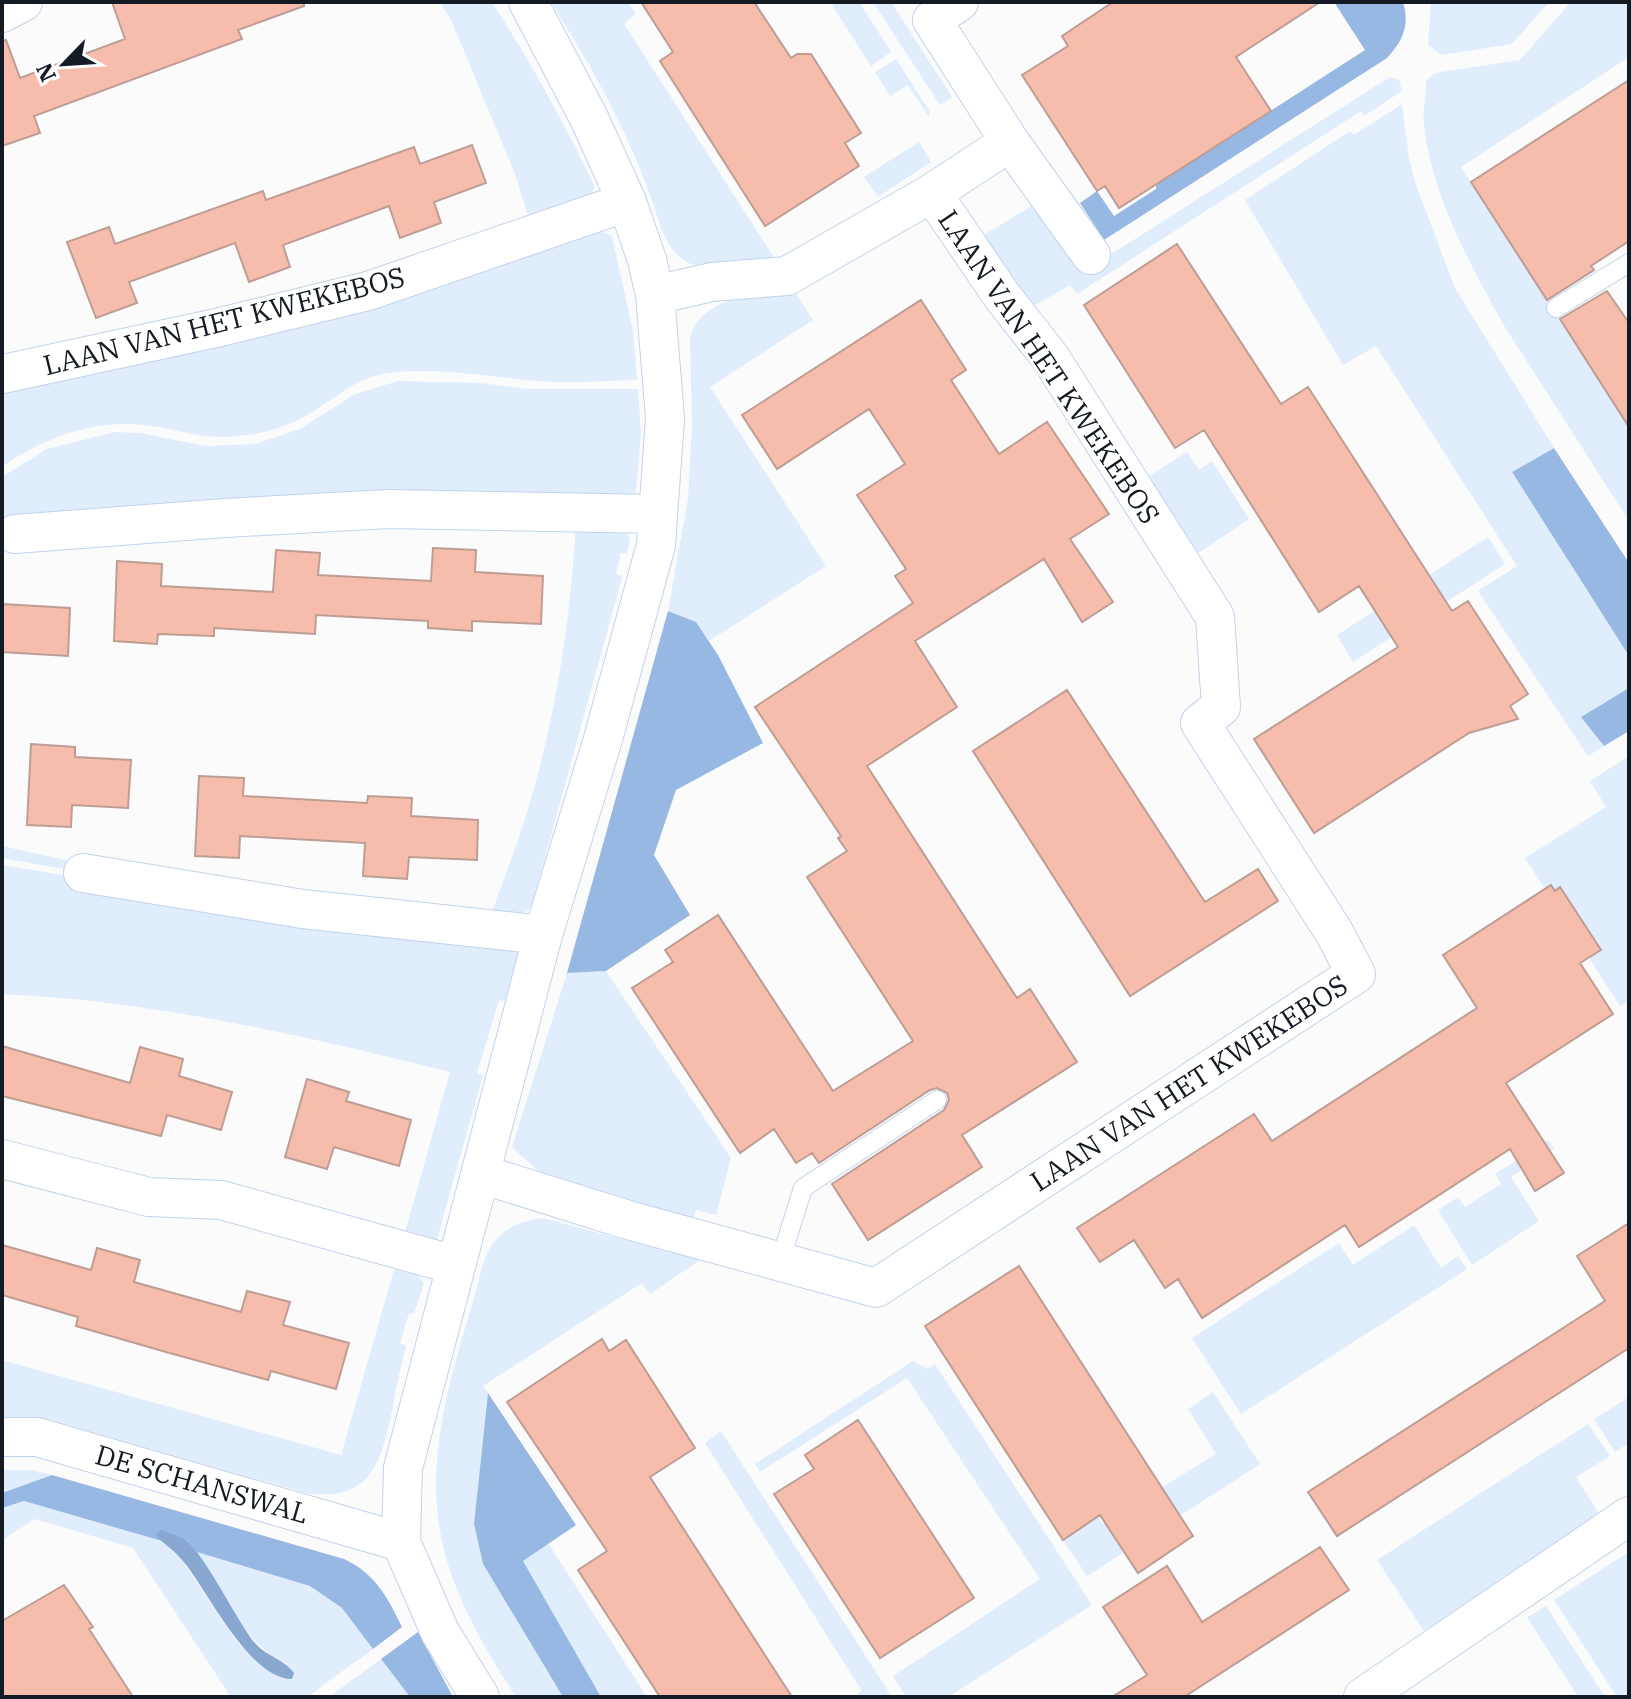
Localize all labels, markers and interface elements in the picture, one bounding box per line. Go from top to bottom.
north arrow [24,24,104,104]
text: N [29,59,62,87]
street label: LAAN VAN HET KWEKEBOS [930,202,1169,531]
street label: LAAN VAN HET KWEKEBOS [39,258,408,383]
street label: LAAN VAN HET KWEKEBOS [1023,966,1355,1199]
street label: DE SCHANSWAL [91,1435,313,1532]

